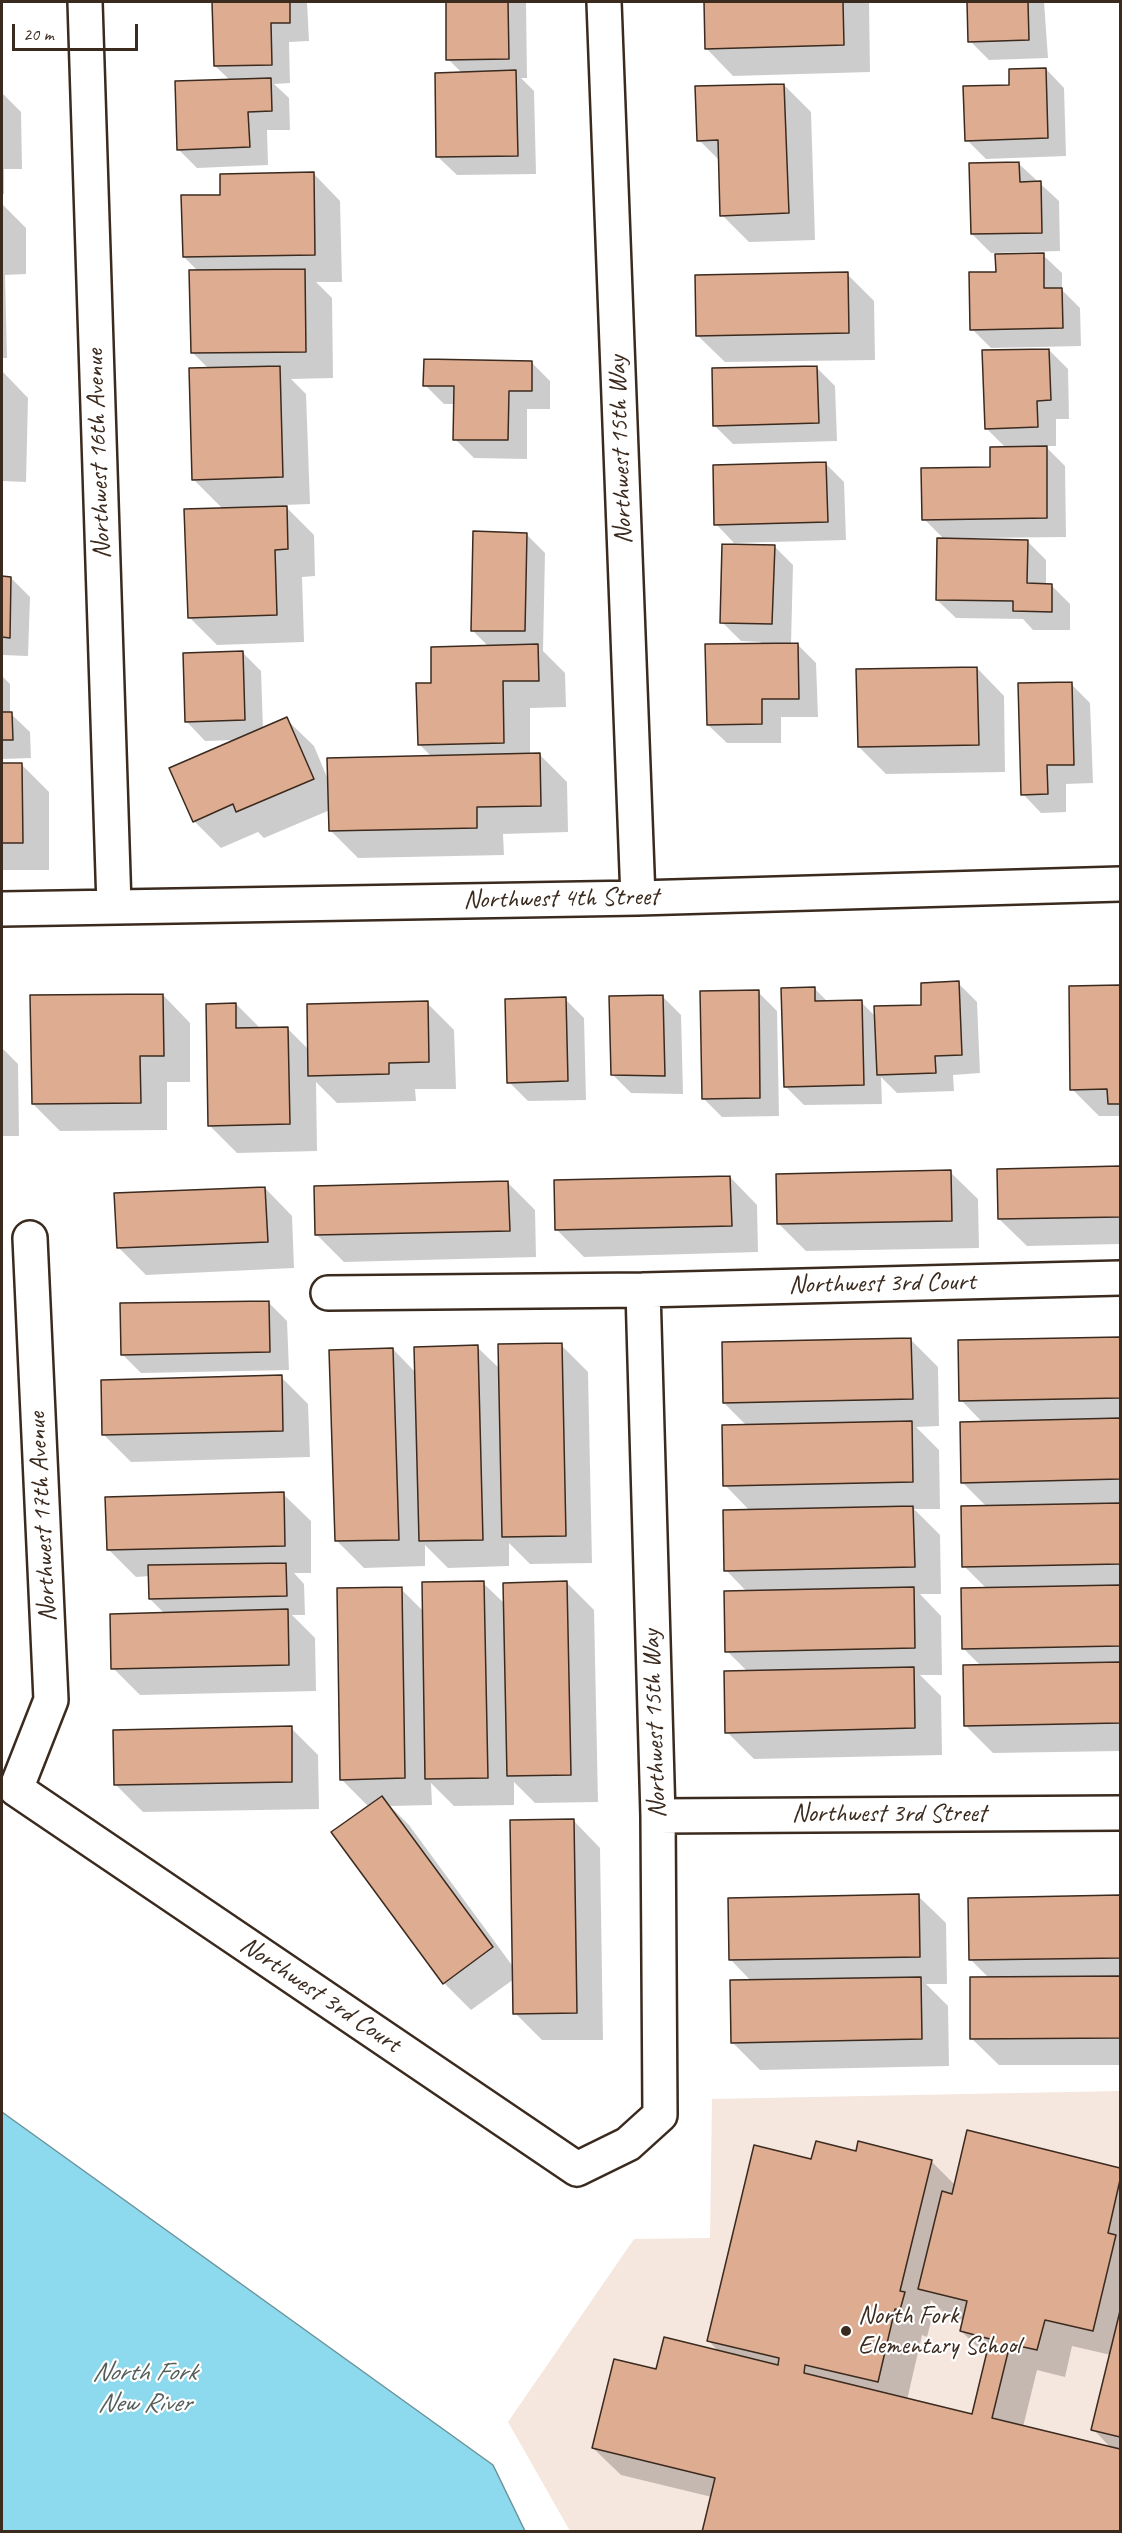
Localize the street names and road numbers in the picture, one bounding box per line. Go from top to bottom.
street label: Northwest 16th Avenue [80,349,118,559]
street label: Northwest 15th Way [602,355,640,545]
street label: Northwest 4th Street [463,882,659,916]
street label: Northwest 3rd Court [788,1267,976,1301]
street label: Northwest 17th Avenue [22,1411,64,1623]
street label: Northwest 15th Way [636,1629,674,1819]
street label: Northwest 3rd Street [792,1798,986,1830]
street label: Northwest 3rd Court [234,1930,406,2060]

